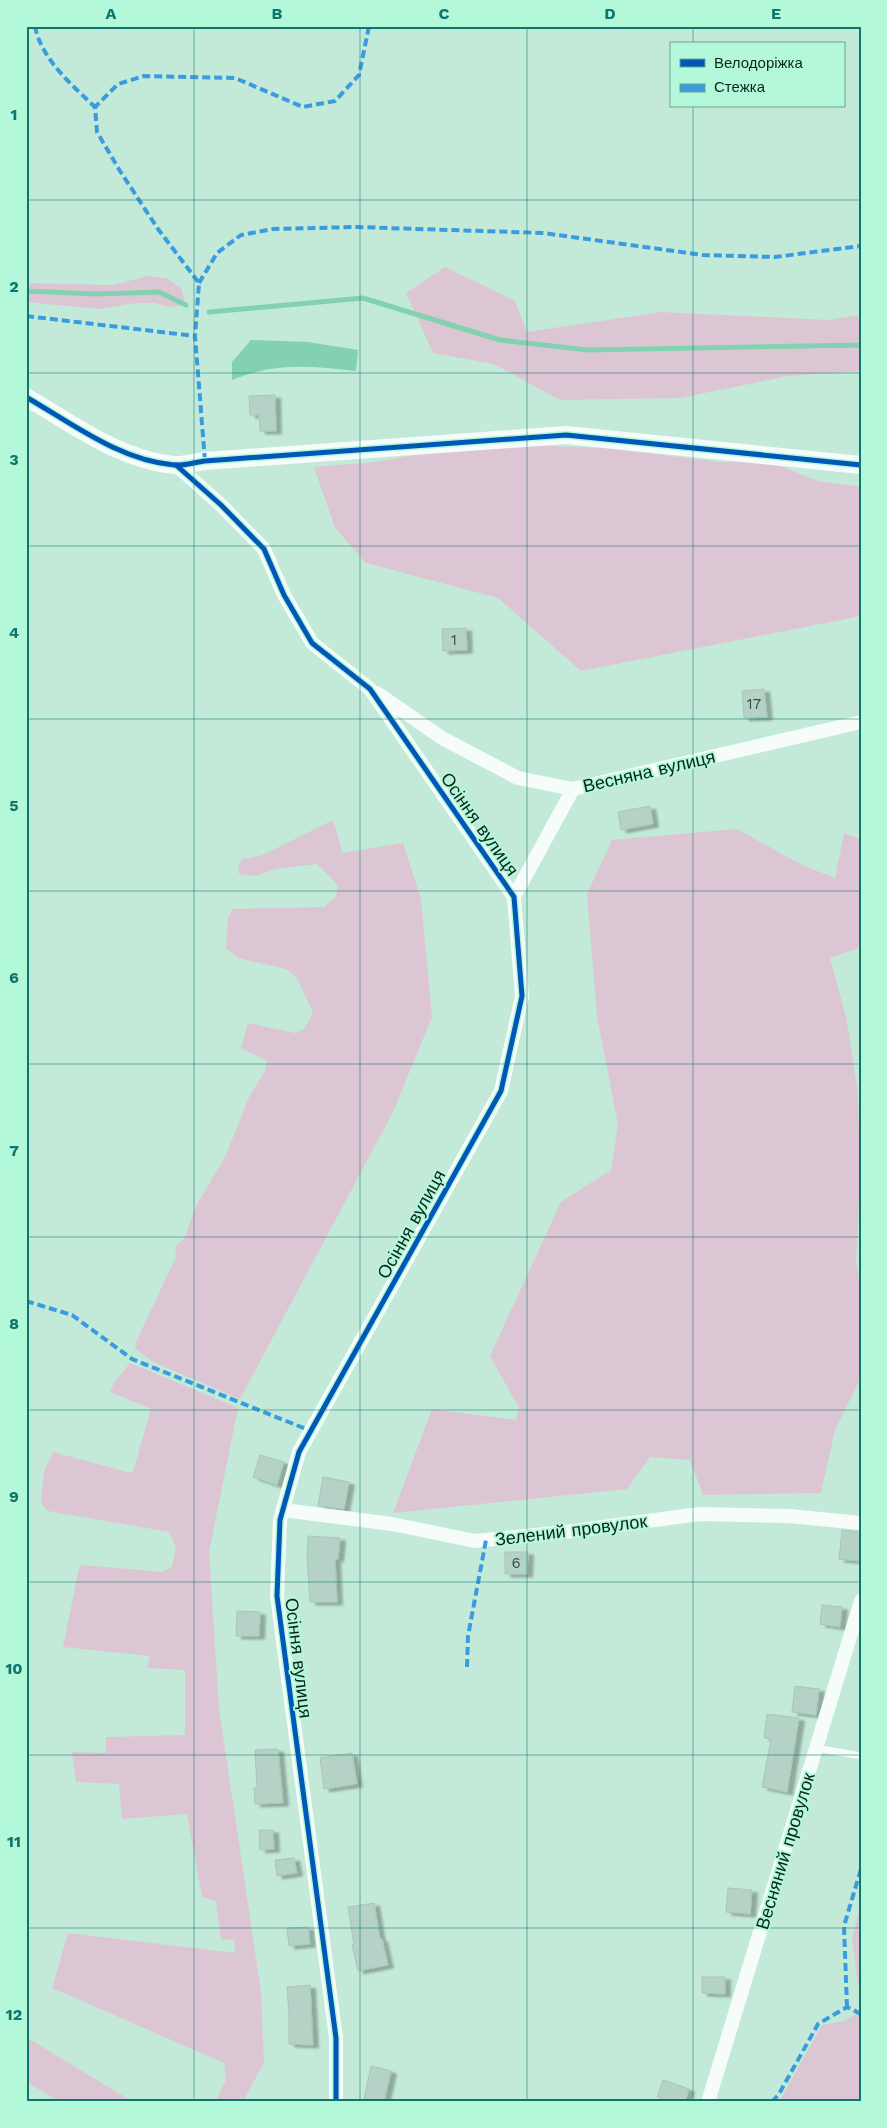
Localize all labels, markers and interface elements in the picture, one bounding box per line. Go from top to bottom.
text: A [106,4,117,23]
text: B [272,4,283,23]
text: C [439,4,450,23]
text: D [604,4,616,23]
text: E [771,4,781,23]
legend [670,42,844,108]
text: Велодоріжка [714,54,803,72]
text: Стежка [714,78,766,96]
text: 1 [11,105,17,124]
text: 2 [9,277,19,296]
text: 3 [9,450,19,469]
text: 4 [9,623,19,642]
house number: 1 [451,631,457,649]
house number: 17 [747,695,761,713]
street label: Весняна вулиця [581,746,717,796]
street label: Осіння вулиця [437,768,523,880]
text: 5 [9,796,19,815]
text: 6 [9,968,19,987]
text: 7 [9,1141,19,1160]
street label: Осіння вулиця [372,1166,450,1282]
text: 8 [9,1314,19,1333]
text: 9 [9,1487,19,1506]
street label: Зелений провулок [494,1510,648,1550]
house number: 6 [511,1554,521,1572]
street label: Осіння вулиця [281,1597,317,1719]
text: 10 [5,1659,23,1678]
street label: Весняний провулок [751,1770,819,1932]
text: 11 [7,1832,21,1851]
text: 12 [6,2005,22,2024]

